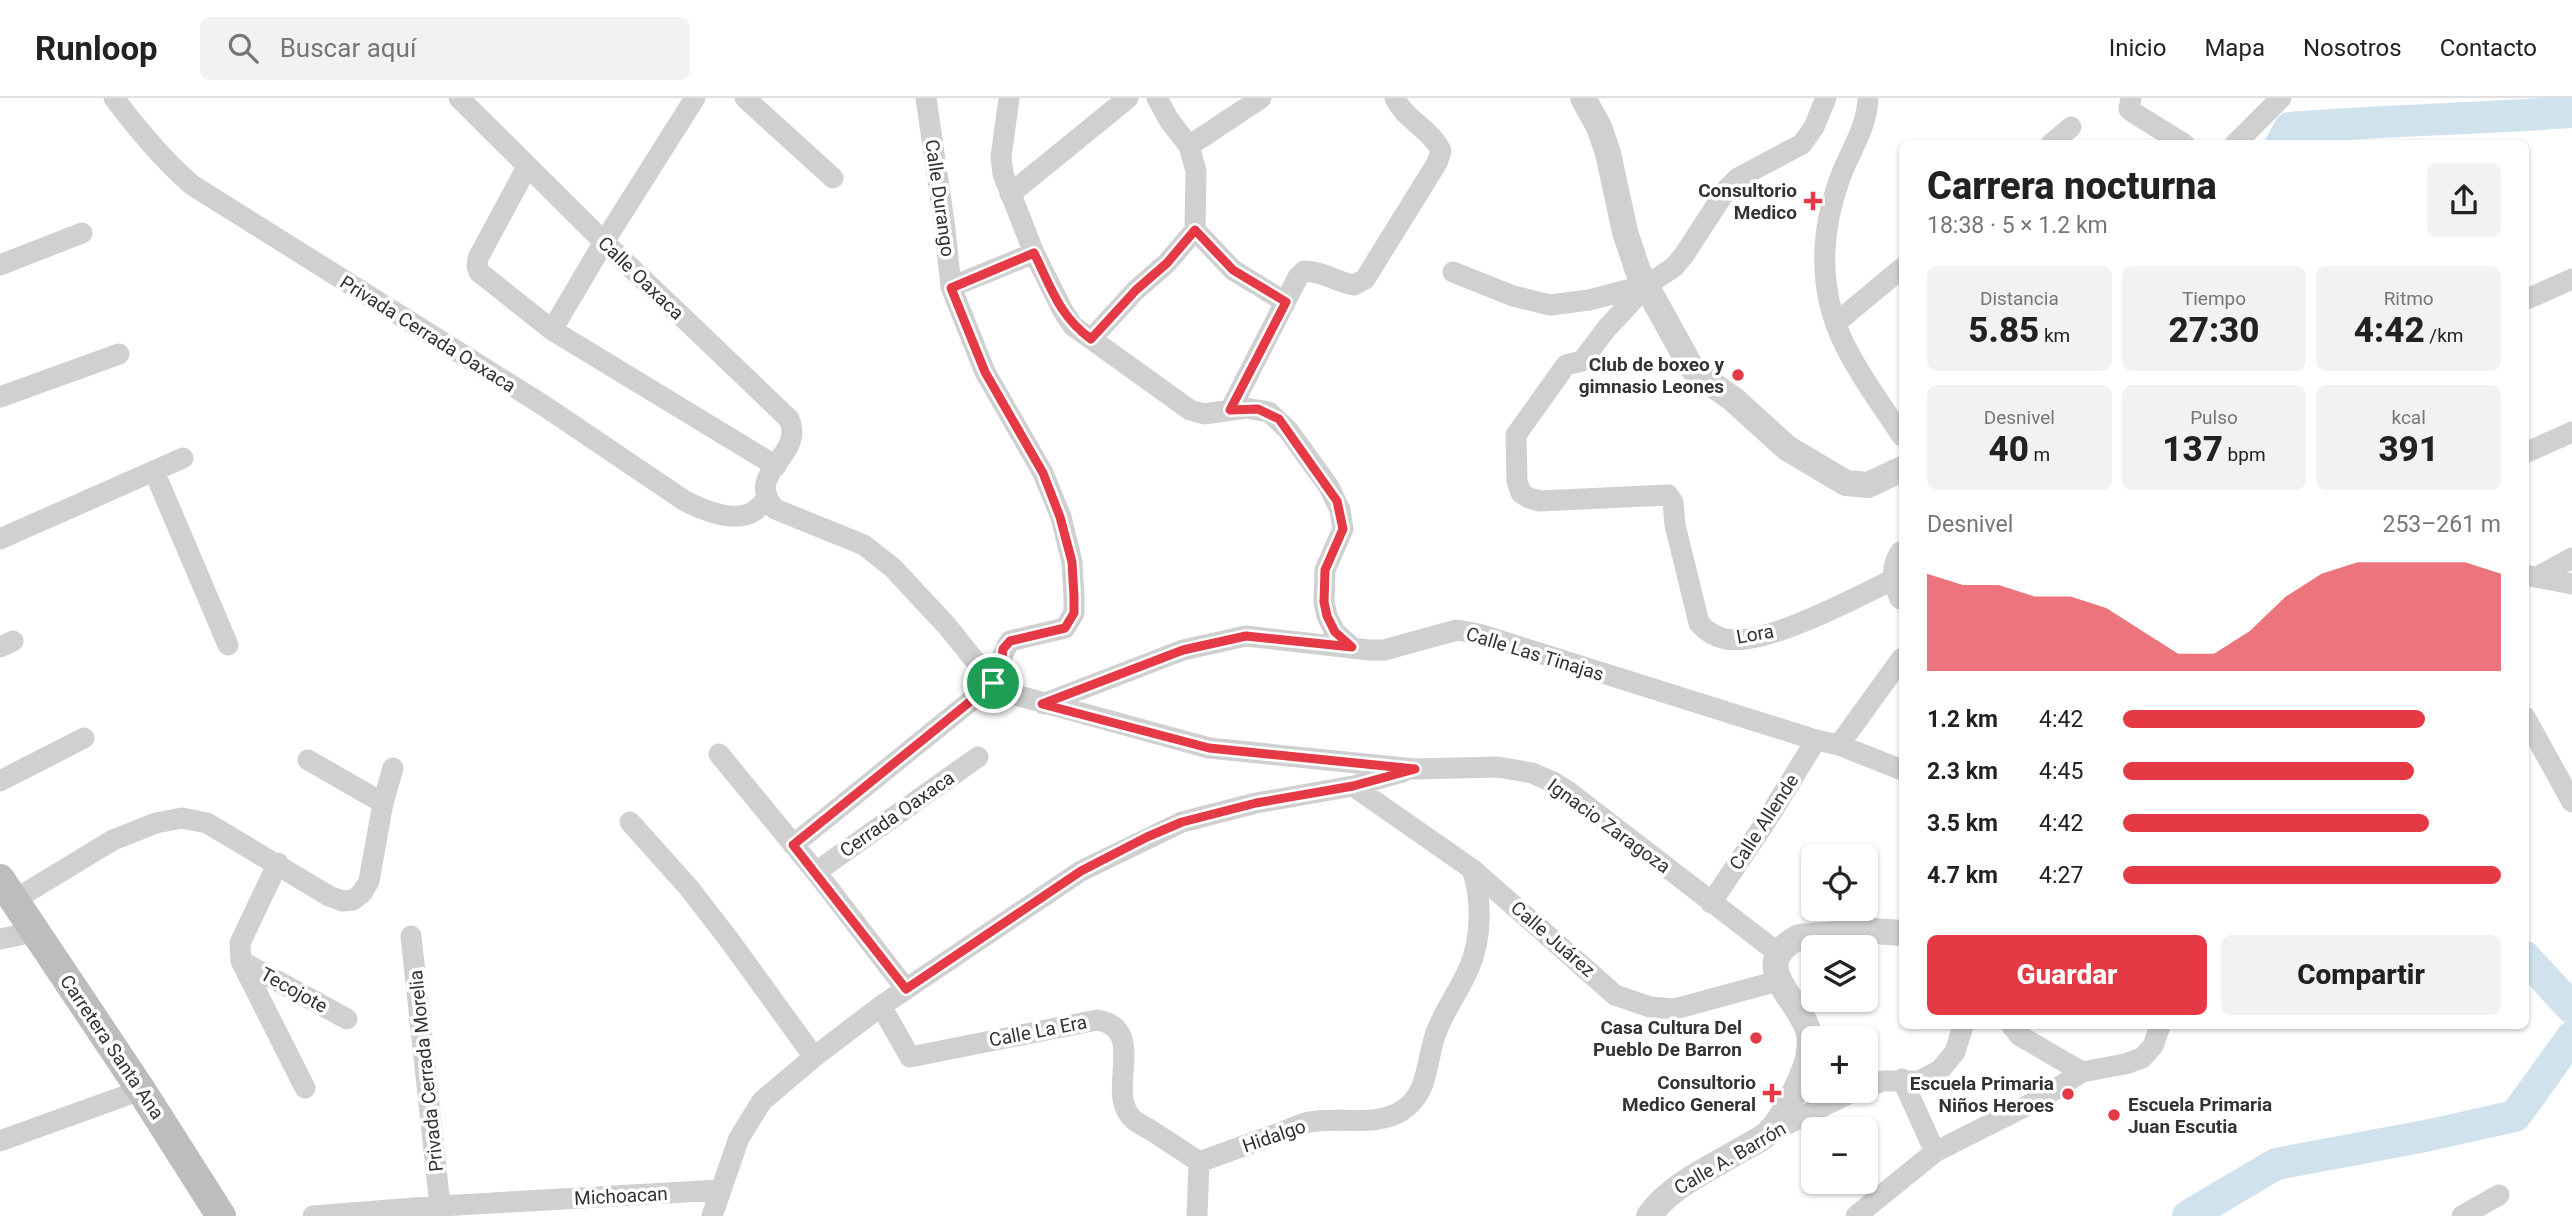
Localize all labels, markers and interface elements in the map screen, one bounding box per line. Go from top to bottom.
search box [200,17,690,80]
text: Runloop [35,29,158,68]
icon: search [224,29,262,67]
text: Buscar aquí [280,33,416,63]
text: Inicio [2109,34,2166,62]
text: Mapa [2204,34,2265,62]
text: Nosotros [2303,34,2402,62]
text: Contacto [2440,34,2537,62]
street label: Calle Durango [920,138,960,258]
button: share [2427,163,2501,237]
text: Carrera nocturna [1927,164,2217,208]
place label: Consultorio Medico [1698,179,1797,224]
marker: Consultorio Medico [1803,191,1823,211]
text: 18:38 · 5 × 1.2 km [1927,212,2108,239]
street label: Calle Oaxaca [593,231,689,325]
street label: Privada Cerrada Oaxaca [336,271,520,397]
text: Distancia [1980,287,2059,310]
text: Tiempo [2182,287,2246,310]
text: Ritmo [2384,287,2434,310]
text: 5.85 [1968,310,2039,351]
text: 27:30 [2169,310,2259,351]
text: 4:42 [2354,310,2425,351]
text: km [2039,324,2070,347]
text: /km [2425,324,2463,347]
place label: Club de boxeo y gimnasio Leones [1579,353,1724,398]
marker: Club de boxeo y gimnasio Leones [1730,367,1746,383]
text: Desnivel [1984,406,2055,429]
text: Pulso [2190,406,2238,429]
text: kcal [2391,406,2426,429]
text: 40 [1988,429,2029,470]
text: 137 [2162,429,2223,470]
text: 391 [2378,429,2439,470]
text: m [2029,443,2050,466]
text: bpm [2223,443,2266,466]
text: Desnivel [1927,511,2013,538]
text: 253–261 m [2382,511,2501,538]
street label: Lora [1735,619,1775,649]
street label: Calle Las Tinajas [1463,622,1607,686]
pin [963,653,1023,713]
icon: arrive [974,664,1012,702]
text: 1.2 km [1927,706,1998,733]
text: 4:42 [2039,706,2083,733]
text: 2.3 km [1927,758,1998,785]
text: 4:45 [2039,758,2083,785]
street label: Cerrada Oaxaca [835,766,959,862]
street label: Calle Allende [1724,770,1804,874]
street label: Ignacio Zaragoza [1543,774,1675,878]
text: 3.5 km [1927,810,1998,837]
text: 4:42 [2039,810,2083,837]
map controls [1801,844,1878,1194]
button: locate [1801,844,1878,921]
text: 4.7 km [1927,862,1998,889]
text: 4:27 [2039,862,2083,889]
street label: Calle Juárez [1506,896,1600,982]
button: layers [1801,935,1878,1012]
button: Guardar [1927,935,2207,1015]
button: Compartir [2221,935,2501,1015]
street label: Tecojote [257,962,331,1018]
street label: Privada Cerrada Morelia [404,969,448,1173]
street label: Carretera Santa Ana [55,970,169,1124]
street label: Calle La Era [987,1010,1089,1052]
place label: Casa Cultura Del Pueblo De Barron [1593,1016,1742,1061]
button: + [1801,1026,1878,1103]
marker: Casa Cultura Del Pueblo De Barron [1748,1030,1764,1046]
place label: Consultorio Medico General [1622,1071,1756,1116]
place label: Escuela Primaria Niños Heroes [1910,1072,2054,1117]
marker: Consultorio Medico General [1762,1083,1782,1103]
marker: Escuela Primaria Niños Heroes [2060,1086,2076,1102]
place label: Escuela Primaria Juan Escutia [2128,1093,2272,1138]
marker: Escuela Primaria Juan Escutia [2106,1107,2122,1123]
street label: Hidalgo [1239,1114,1309,1158]
street label: Calle A. Barrón [1670,1117,1790,1199]
button: − [1801,1117,1878,1194]
street label: Michoacan [574,1182,668,1210]

